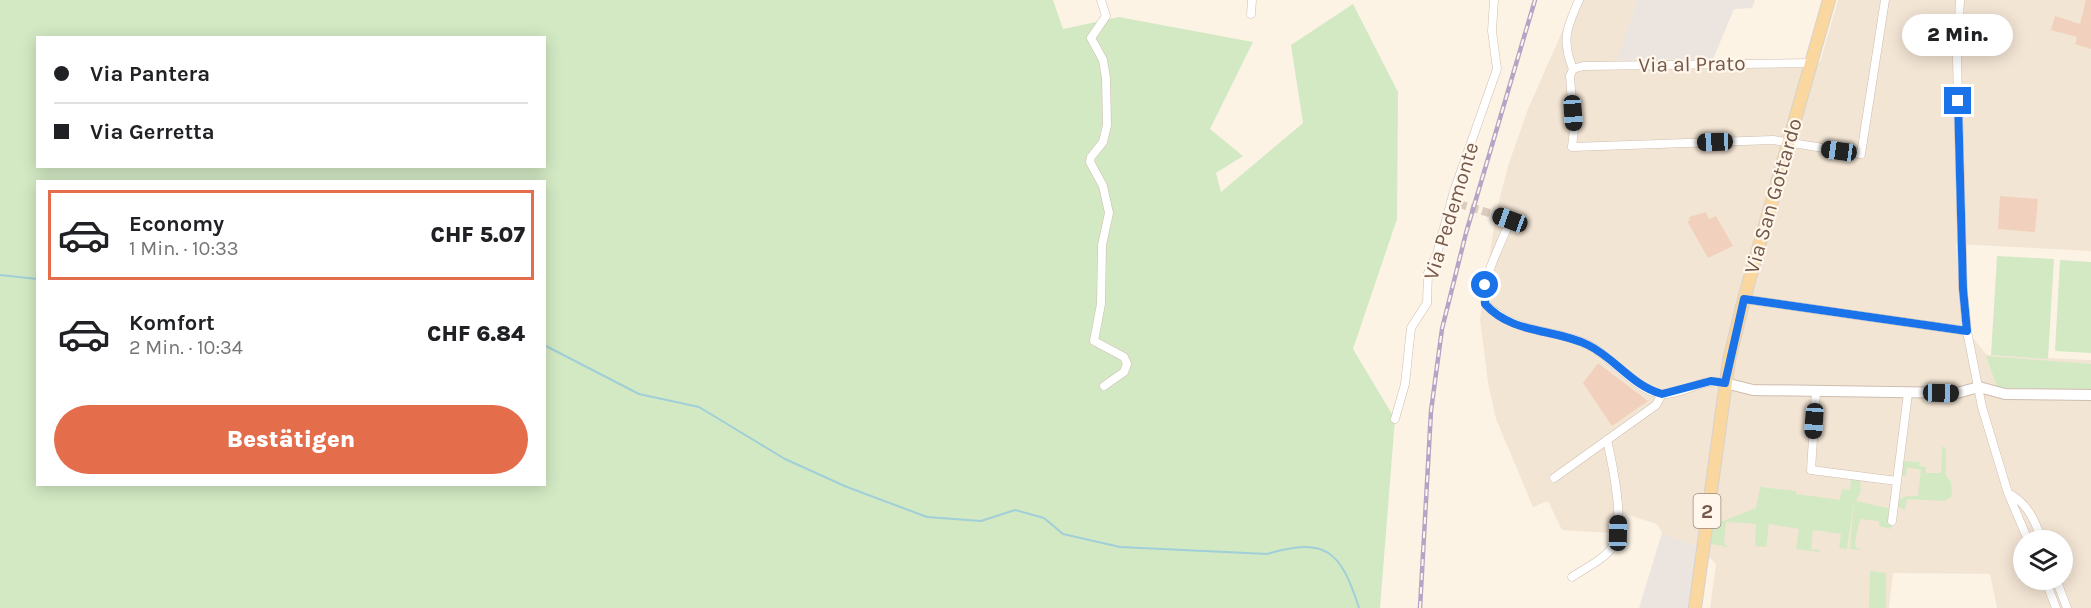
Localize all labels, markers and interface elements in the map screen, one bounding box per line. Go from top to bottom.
callout: 2 Min. [1902,14,2014,56]
text: 2 Min. [1927,23,1988,46]
street label: Via al Prato [1638,51,1746,77]
text: Via Pantera [90,61,210,87]
route end [1944,87,1971,114]
car [1563,94,1583,132]
street label: Via San Gottardo [1739,116,1807,276]
text: Via Gerretta [90,119,215,145]
car [1697,132,1733,152]
street label: Via Pedemonte [1419,139,1483,283]
car [1820,140,1858,162]
car [1490,205,1530,235]
icon: car [57,208,111,262]
text: Economy [129,211,224,237]
text: CHF 5.07 [431,222,525,248]
text: 1 Min. · 10:33 [129,237,239,260]
route start [1471,271,1498,298]
icon: car [57,307,111,361]
text: Komfort [129,310,215,336]
text: CHF 6.84 [427,321,525,347]
text: 2 Min. · 10:34 [129,336,243,359]
car [1923,384,1959,402]
car [1804,402,1824,440]
button: Bestätigen [54,405,528,474]
road number: 2 [1694,494,1720,528]
car [1609,515,1627,551]
map controls [2013,530,2073,590]
button: layers [2013,530,2073,590]

